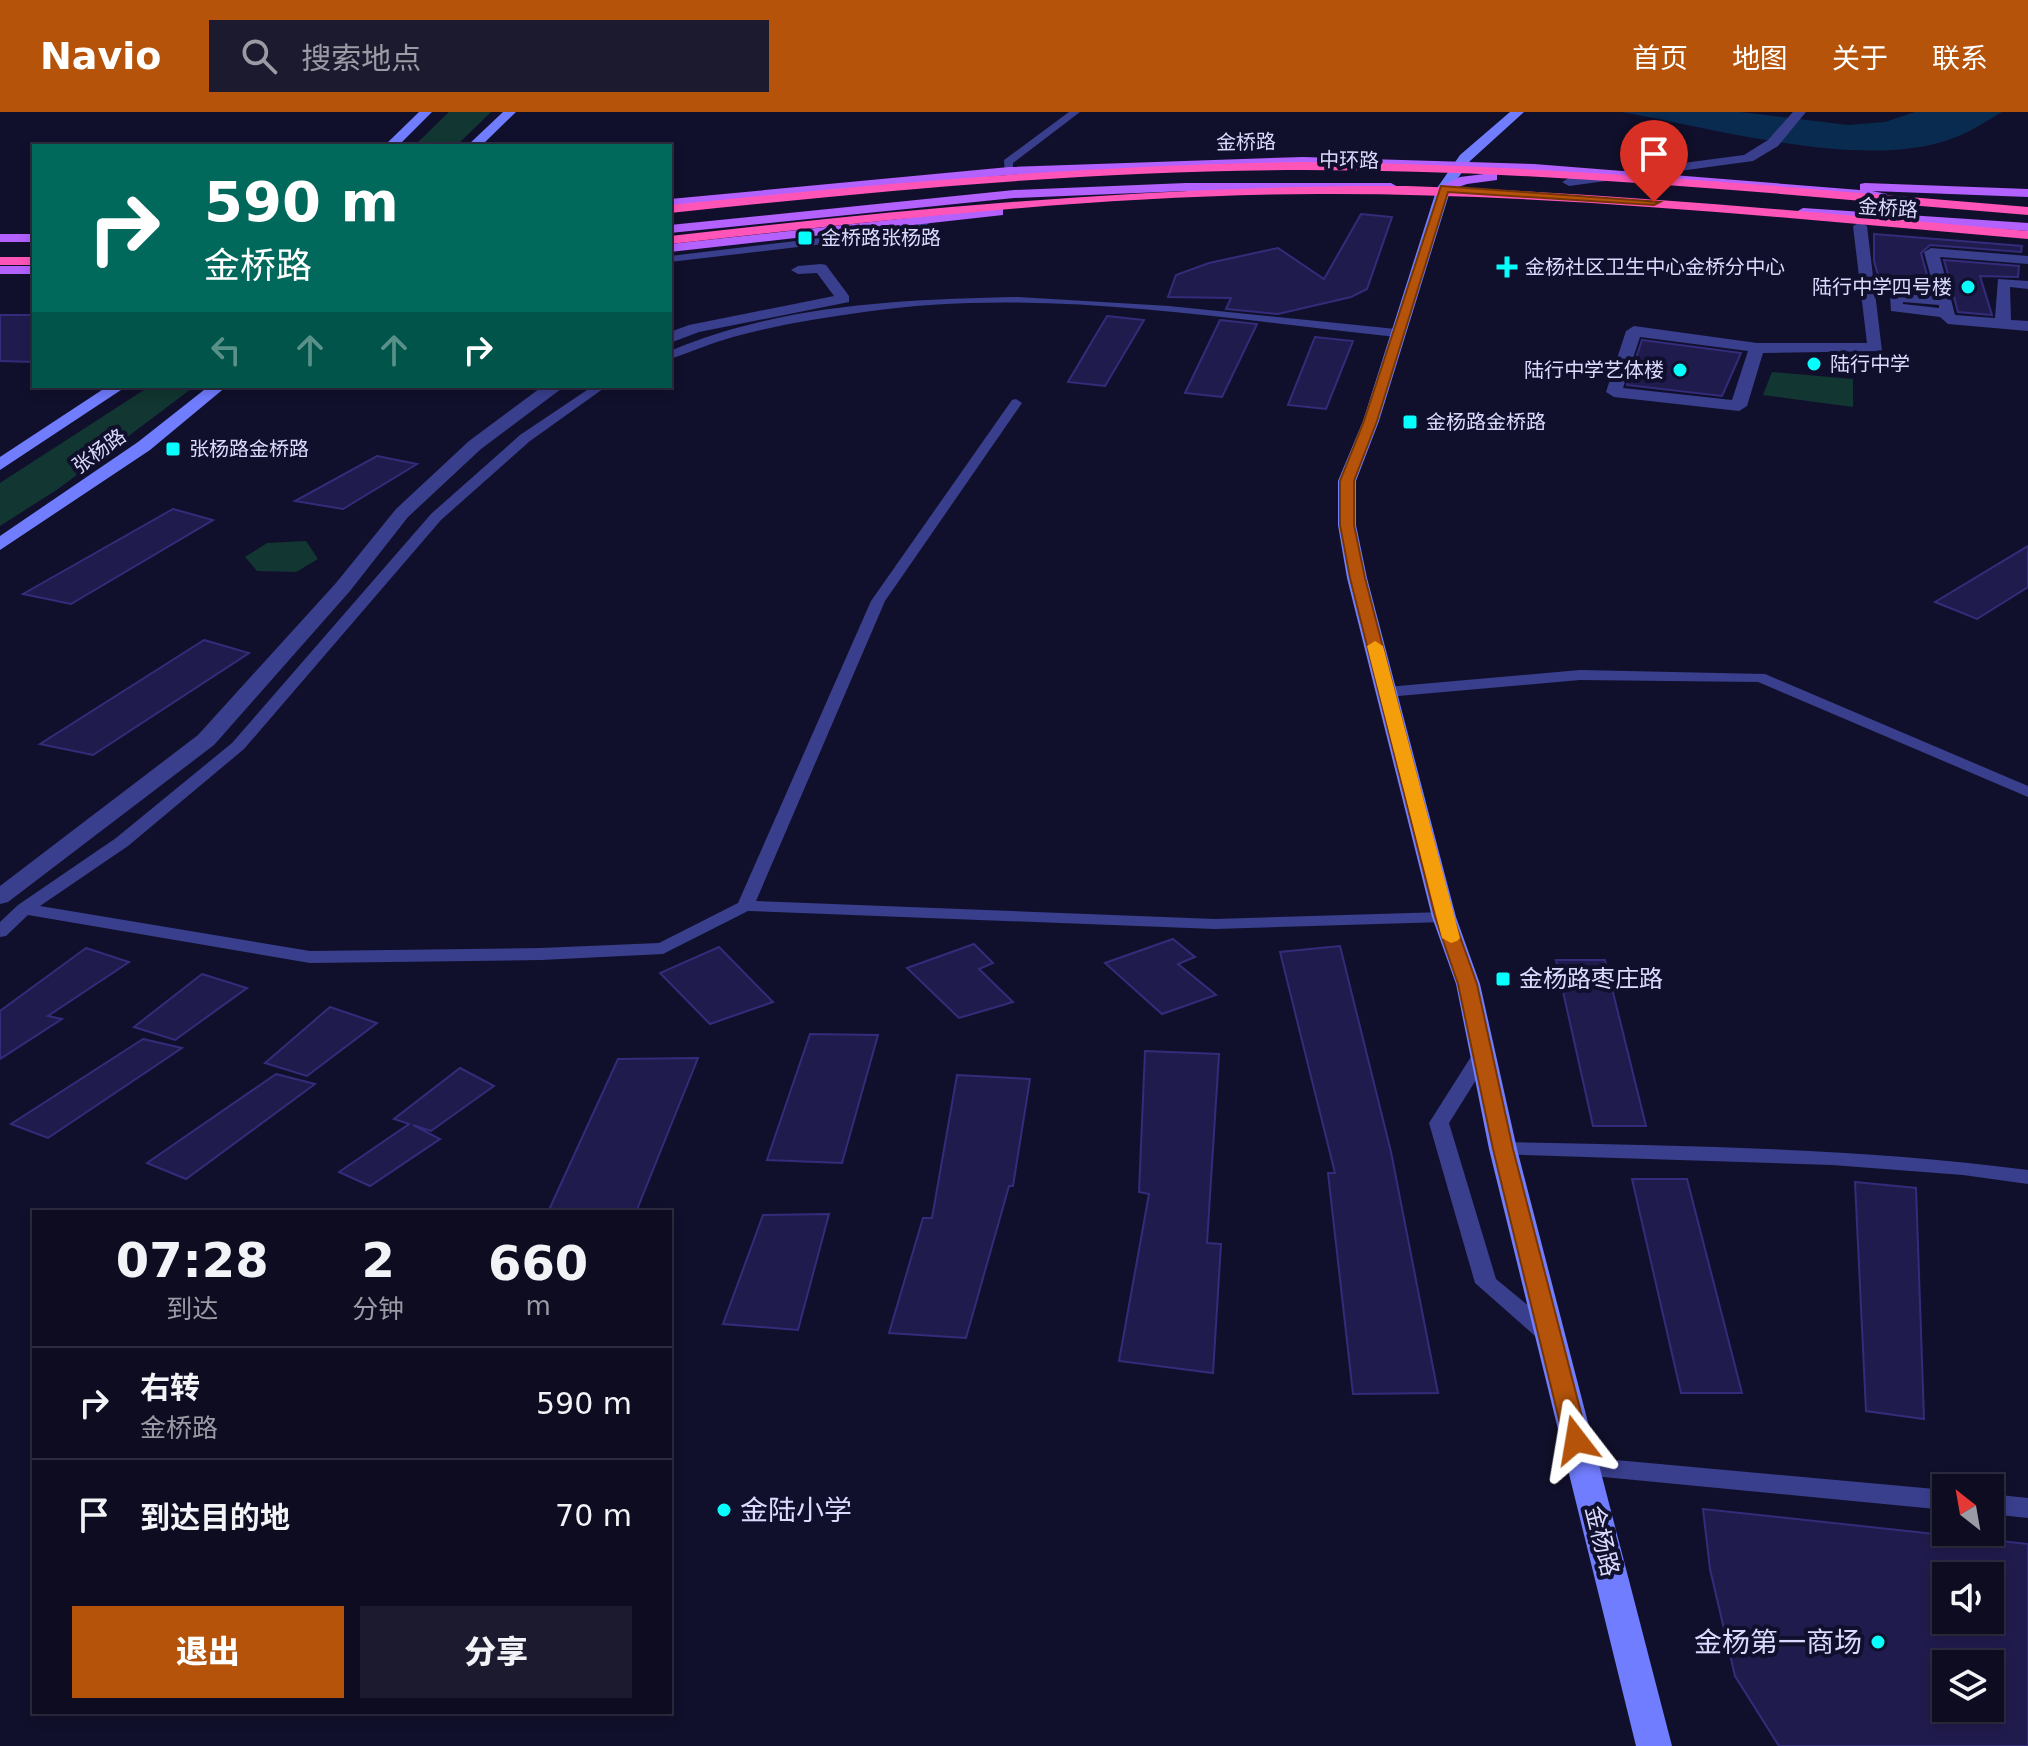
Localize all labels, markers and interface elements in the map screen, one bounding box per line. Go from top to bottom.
search box [209,20,769,92]
text: Navio [40,34,161,78]
icon: search [237,34,281,78]
text: 搜索地点 [301,41,421,76]
text: 首页 [1632,42,1688,75]
text: 地图 [1732,42,1788,75]
text: 关于 [1832,42,1888,75]
text: 联系 [1932,42,1988,75]
pin [1620,120,1688,202]
street label: 金桥路 [1216,129,1276,155]
icon: arrive [1632,132,1676,176]
street label: 中环路 [1319,147,1379,173]
text: 590 m [204,169,399,234]
icon: right [72,176,176,280]
street label: 金桥路 [1857,194,1919,222]
place label: 金桥路张杨路 [821,226,941,250]
marker: 金桥路张杨路 [796,229,814,247]
text: 金桥路 [204,245,312,286]
place label: 金杨社区卫生中心金桥分中心 [1525,255,1785,279]
marker: 金杨社区卫生中心金桥分中心 [1496,256,1518,278]
place label: 陆行中学四号楼 [1812,275,1952,299]
marker: 陆行中学四号楼 [1959,278,1977,296]
icon: left [204,328,248,372]
icon: ahead [288,328,332,372]
icon: ahead [372,328,416,372]
icon: right [456,328,500,372]
place label: 陆行中学 [1830,352,1910,376]
marker: 陆行中学 [1805,355,1823,373]
place label: 陆行中学艺体楼 [1524,358,1664,382]
marker: 陆行中学艺体楼 [1671,361,1689,379]
place label: 金杨路金桥路 [1426,410,1546,434]
marker: 金杨路金桥路 [1401,413,1419,431]
street label: 张杨路 [68,424,130,478]
place label: 张杨路金桥路 [189,437,309,461]
marker: 张杨路金桥路 [164,440,182,458]
place label: 金杨路枣庄路 [1519,965,1663,993]
marker: 金杨路枣庄路 [1494,970,1512,988]
text: 07:28 [116,1232,269,1288]
text: 2 [362,1232,395,1288]
text: 660 [488,1235,588,1291]
text: m [525,1291,551,1321]
text: 到达 [166,1294,218,1324]
text: 分钟 [352,1294,404,1324]
text: 右转 [140,1370,200,1405]
icon: right [72,1381,116,1425]
text: 590 m [536,1386,632,1421]
position arrow [1534,1398,1618,1482]
text: 金桥路 [140,1413,218,1443]
north arrow [1932,1474,2004,1546]
map controls [1932,1474,2004,1722]
icon: arrive [72,1493,116,1537]
place label: 金陆小学 [740,1494,852,1527]
text: 70 m [555,1498,632,1533]
text: 到达目的地 [140,1500,290,1535]
marker: 金陆小学 [715,1501,733,1519]
street label: 金杨路 [1580,1503,1624,1579]
button: sound [1932,1562,2004,1634]
button: 退出 [72,1606,344,1698]
button: 分享 [360,1606,632,1698]
place label: 金杨第一商场 [1694,1626,1862,1659]
marker: 金杨第一商场 [1869,1633,1887,1651]
button: layers [1932,1650,2004,1722]

